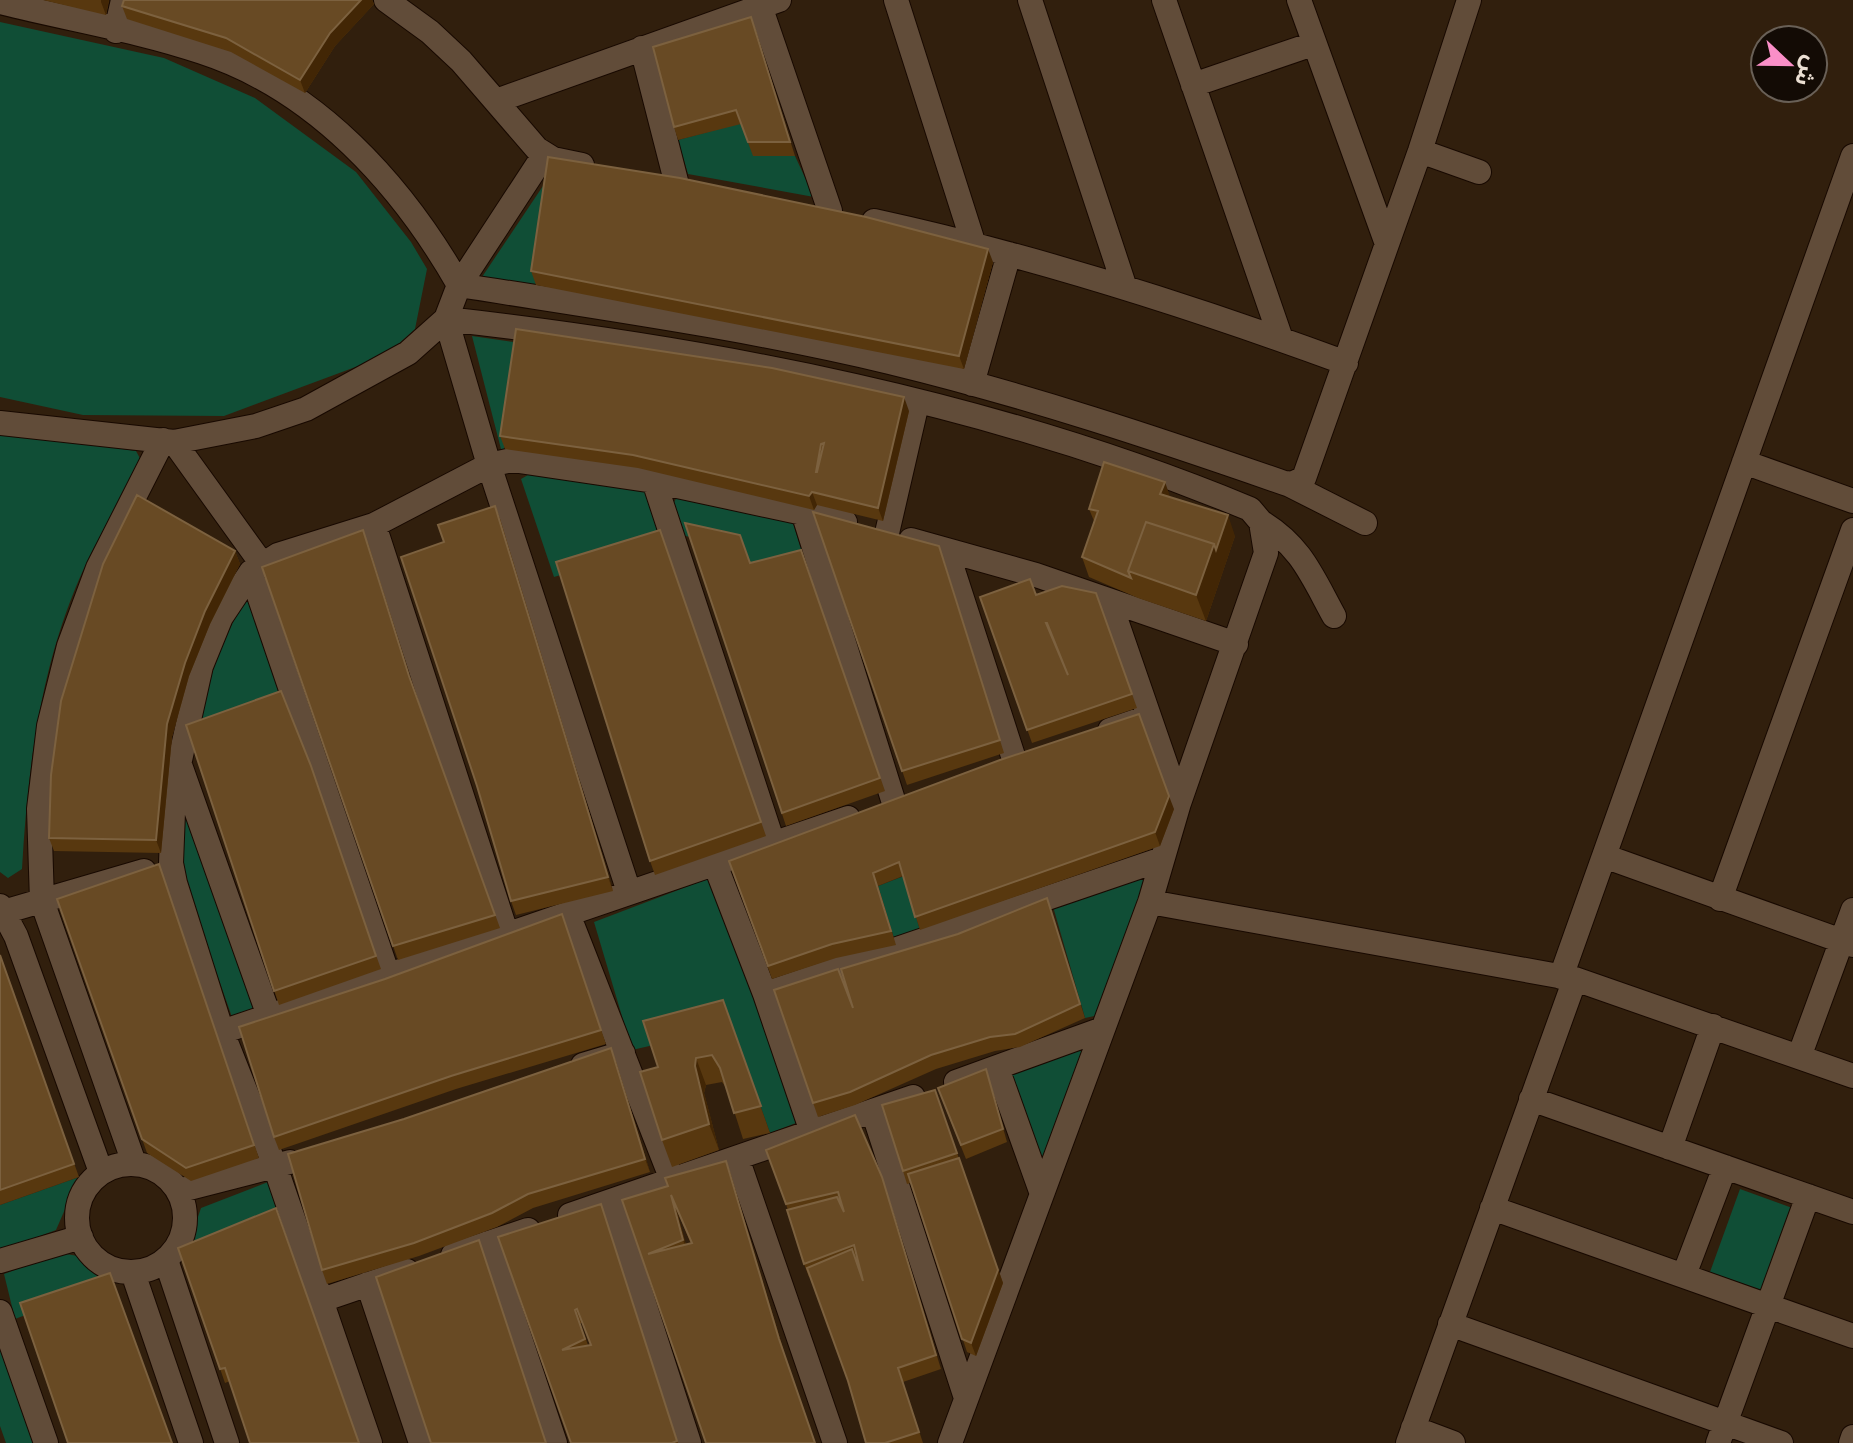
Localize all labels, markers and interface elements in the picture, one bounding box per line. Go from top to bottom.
north arrow [1749,24,1829,104]
text: ش [1789,52,1826,91]

